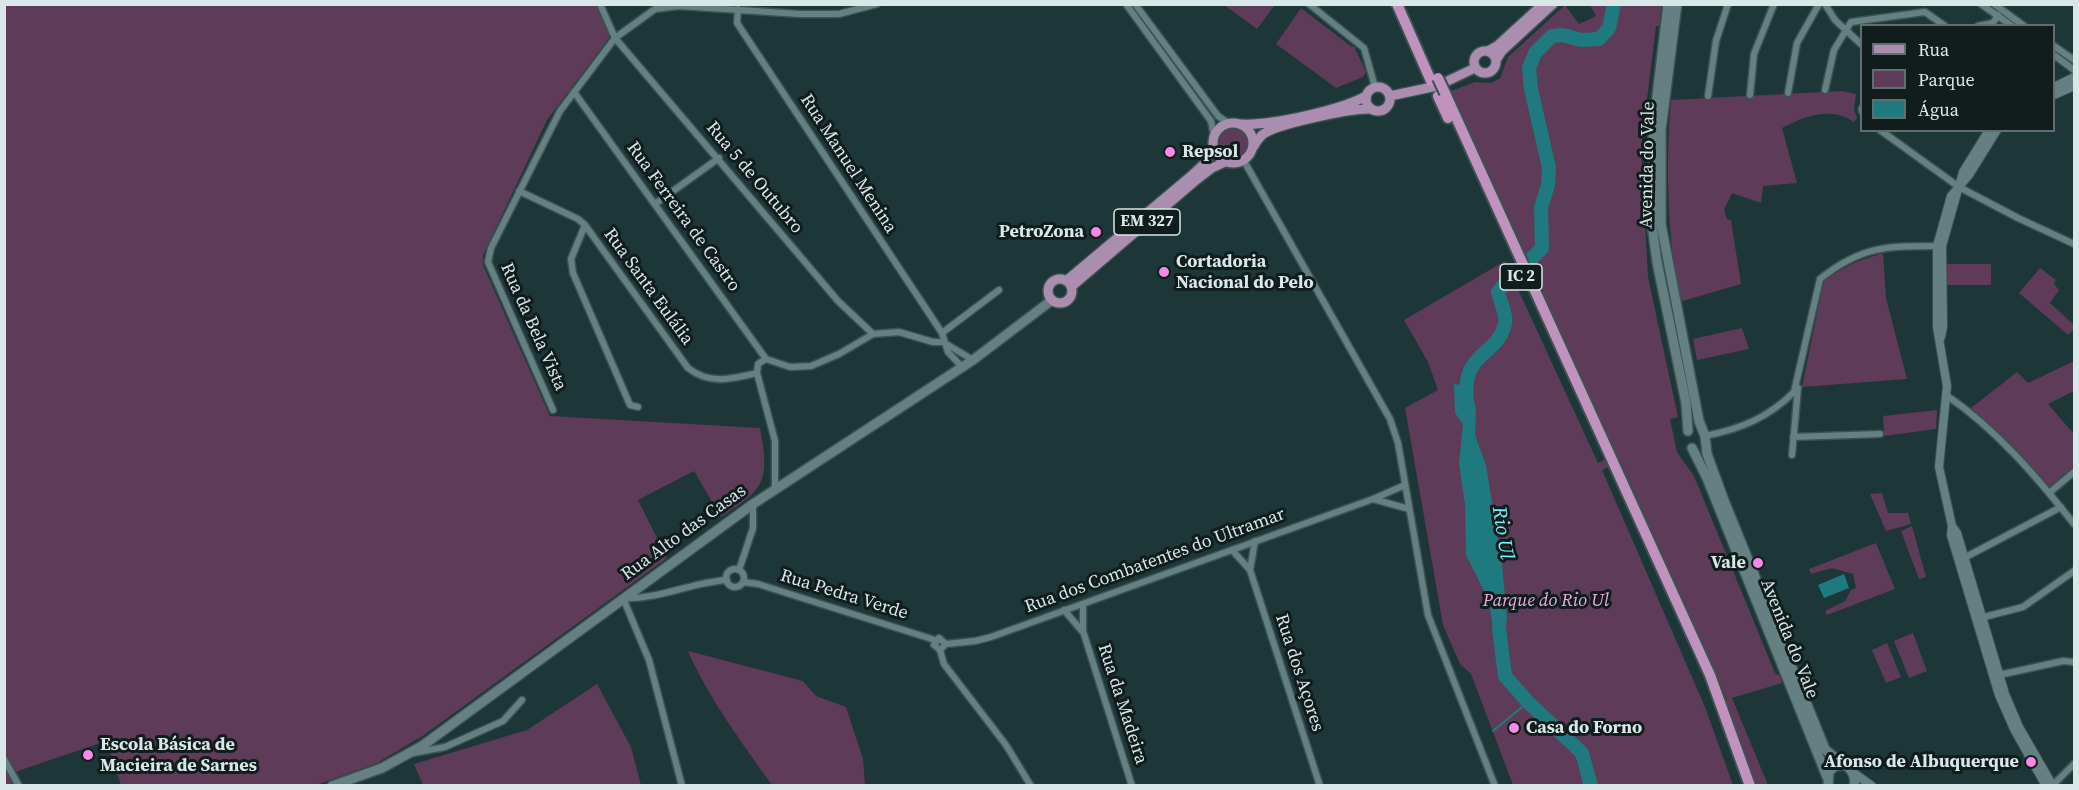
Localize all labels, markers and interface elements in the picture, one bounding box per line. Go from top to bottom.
legend [1860,24,2055,132]
text: Rua [1918,37,1949,62]
text: Parque [1918,67,1975,92]
street label: Rua Manuel Menina [795,90,901,238]
text: Água [1918,97,1959,122]
street label: Avenida do Vale [1636,101,1660,229]
street label: Rua 5 de Outubro [701,118,807,238]
street label: Rua Ferreira de Castro [621,138,745,296]
place label: Repsol [1182,141,1238,163]
marker: Repsol [1163,145,1177,159]
road number: EM 327 [1114,209,1180,235]
place label: PetroZona [999,221,1084,243]
street label: Rua Santa Eulália [598,224,698,350]
marker: PetroZona [1089,225,1103,239]
place label: Cortadoria Nacional do Pelo [1176,251,1314,294]
street label: Rua da Bela Vista [495,260,571,394]
road number: IC 2 [1500,264,1542,290]
marker: Cortadoria Nacional do Pelo [1157,265,1171,279]
street label: Rua Alto das Casas [617,480,751,586]
street label: Rua dos Combatentes do Ultramar [1022,504,1288,618]
water label: Rio Ul [1486,505,1518,561]
place label: Vale [1711,552,1746,574]
marker: Vale [1751,556,1765,570]
street label: Rua Pedra Verde [777,565,911,625]
street label: Avenida do Vale [1755,576,1823,702]
park label: Parque do Rio Ul [1483,590,1609,612]
street label: Rua dos Açores [1270,612,1328,734]
street label: Rua da Madeira [1092,641,1152,767]
place label: Casa do Forno [1526,717,1642,739]
marker: Casa do Forno [1507,721,1521,735]
place label: Escola Básica de Macieira de Sarnes [100,734,257,777]
marker: Escola Básica de Macieira de Sarnes [81,748,95,762]
place label: Afonso de Albuquerque [1824,751,2019,773]
marker: Afonso de Albuquerque [2024,755,2038,769]

